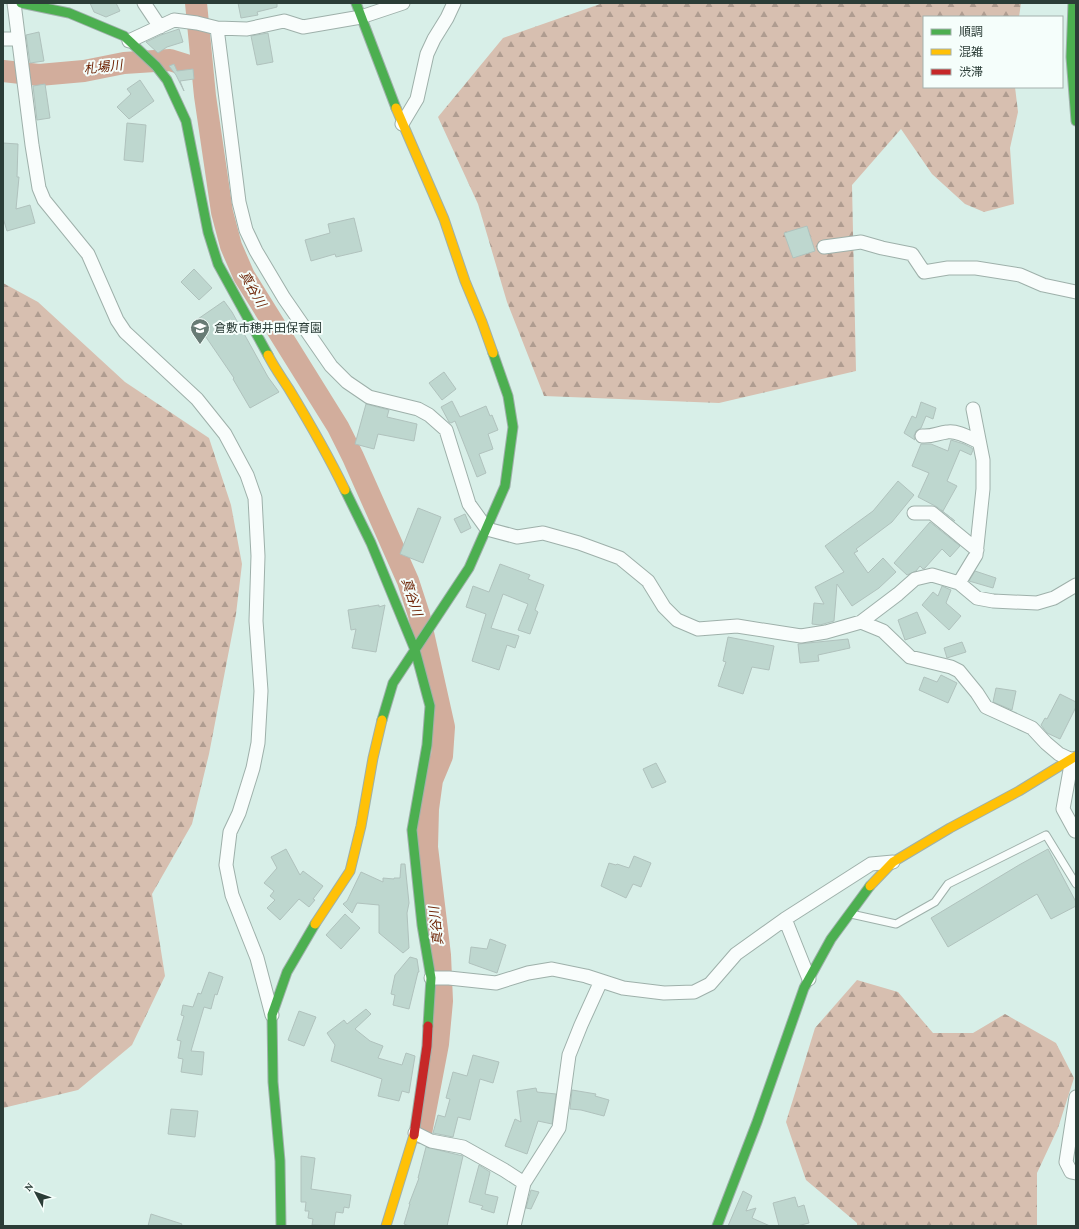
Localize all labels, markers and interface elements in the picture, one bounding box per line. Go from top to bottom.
legend [923,16,1063,88]
text: 順調 [959,25,983,39]
text: 混雑 [959,45,983,59]
water label: 札場川 [83,57,125,77]
text: 渋滞 [959,65,983,79]
water label: 真谷川 [237,268,270,311]
school or university icon: 倉敷市穂井田保育園 [189,317,211,345]
place label: 倉敷市穂井田保育園 [214,321,322,335]
water label: 真谷川 [399,576,426,620]
water label: 真谷川 [426,904,446,946]
north arrow [16,1173,56,1213]
text: N [21,1179,36,1193]

